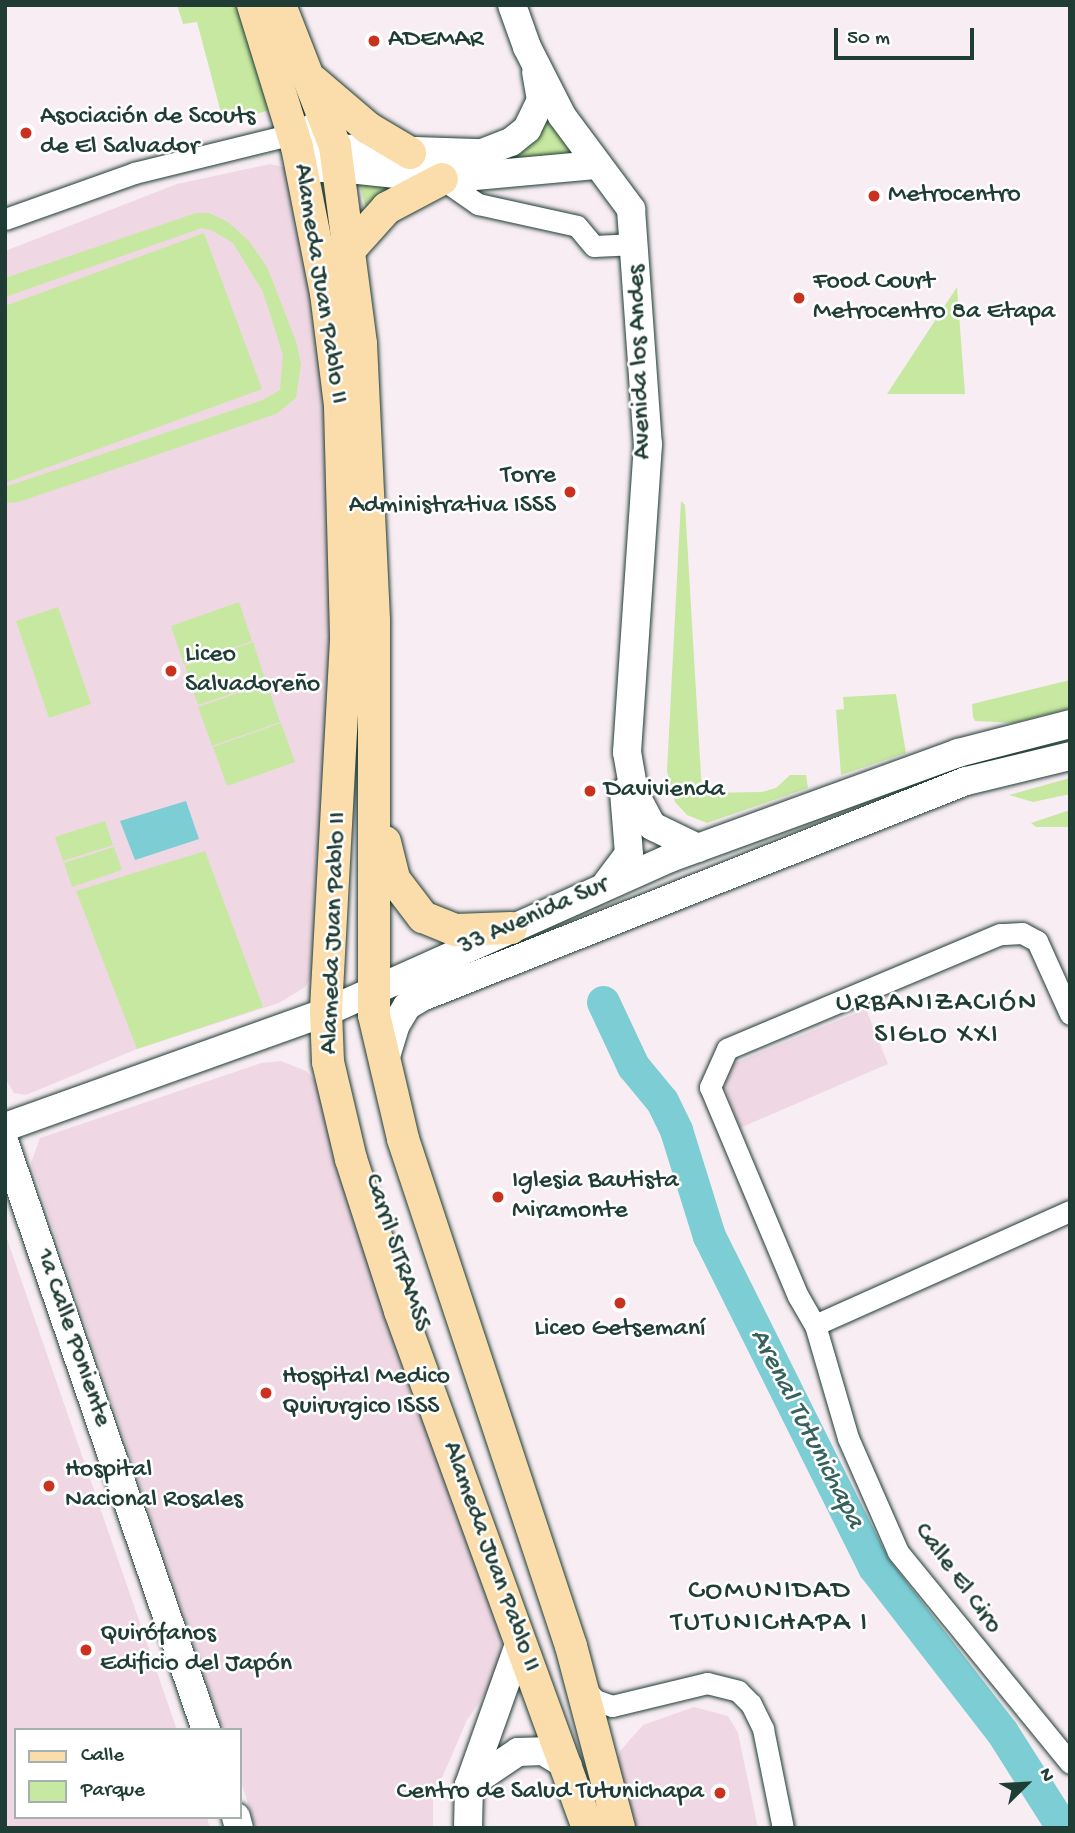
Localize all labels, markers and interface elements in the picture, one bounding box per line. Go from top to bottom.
scale bar [837,14,977,58]
place label: ADEMAR [388,25,483,57]
text: 50 m [847,27,890,52]
marker: ADEMAR [366,33,382,49]
place label: Asociación de Scouts de El Salvador [40,102,255,164]
marker: Asociación de Scouts de El Salvador [18,125,34,141]
street label: Alameda Juan Pablo II [285,162,353,406]
place label: Metrocentro [888,180,1021,212]
marker: Metrocentro [866,188,882,204]
street label: Avenida los Andes [622,264,660,460]
place label: Food Court Metrocentro 8a Etapa [813,267,1055,328]
marker: Food Court Metrocentro 8a Etapa [791,290,807,306]
place label: Torre Administrativa ISSS [349,461,556,522]
marker: Torre Administrativa ISSS [562,484,578,500]
place label: Liceo Salvadoreño [185,640,320,702]
marker: Liceo Salvadoreño [163,663,179,679]
place label: Davivienda [604,775,725,807]
marker: Davivienda [582,783,598,799]
street label: Alameda Juan Pablo II [315,811,355,1055]
street label: 33 Avenida Sur [454,870,614,964]
district label: URBANIZACIÓN SIGLO XXI [837,987,1037,1053]
place label: Iglesia Bautista Miramonte [512,1166,679,1228]
street label: Carril SITRAMSS [356,1170,436,1336]
marker: Iglesia Bautista Miramonte [490,1189,506,1205]
street label: 1a Calle Poniente [27,1245,117,1431]
marker: Liceo Getsemaní [612,1295,628,1311]
place label: Liceo Getsemaní [534,1314,706,1346]
water label: Arenal Tutunichapa [741,1323,871,1535]
place label: Hospital Medico Quirurgico ISSS [282,1362,450,1424]
marker: Hospital Medico Quirurgico ISSS [256,1383,276,1403]
street label: Alameda Juan Pablo II [434,1438,546,1676]
place label: Hospital Nacional Rosales [65,1455,243,1516]
marker: Hospital Nacional Rosales [39,1476,59,1496]
street label: Calle El Ciro [906,1517,1008,1641]
district label: COMUNIDAD TUTUNICHAPA I [673,1575,867,1641]
place label: Quirófanos Edificio del Japón [100,1619,292,1680]
marker: Quirófanos Edificio del Japón [78,1642,94,1658]
legend [14,1728,242,1819]
text: Calle [81,1744,124,1769]
north arrow [991,1749,1061,1819]
text: N [1033,1765,1059,1786]
place label: Centro de Salud Tutunichapa [397,1777,704,1809]
text: Parque [81,1779,145,1804]
marker: Centro de Salud Tutunichapa [710,1783,730,1803]

